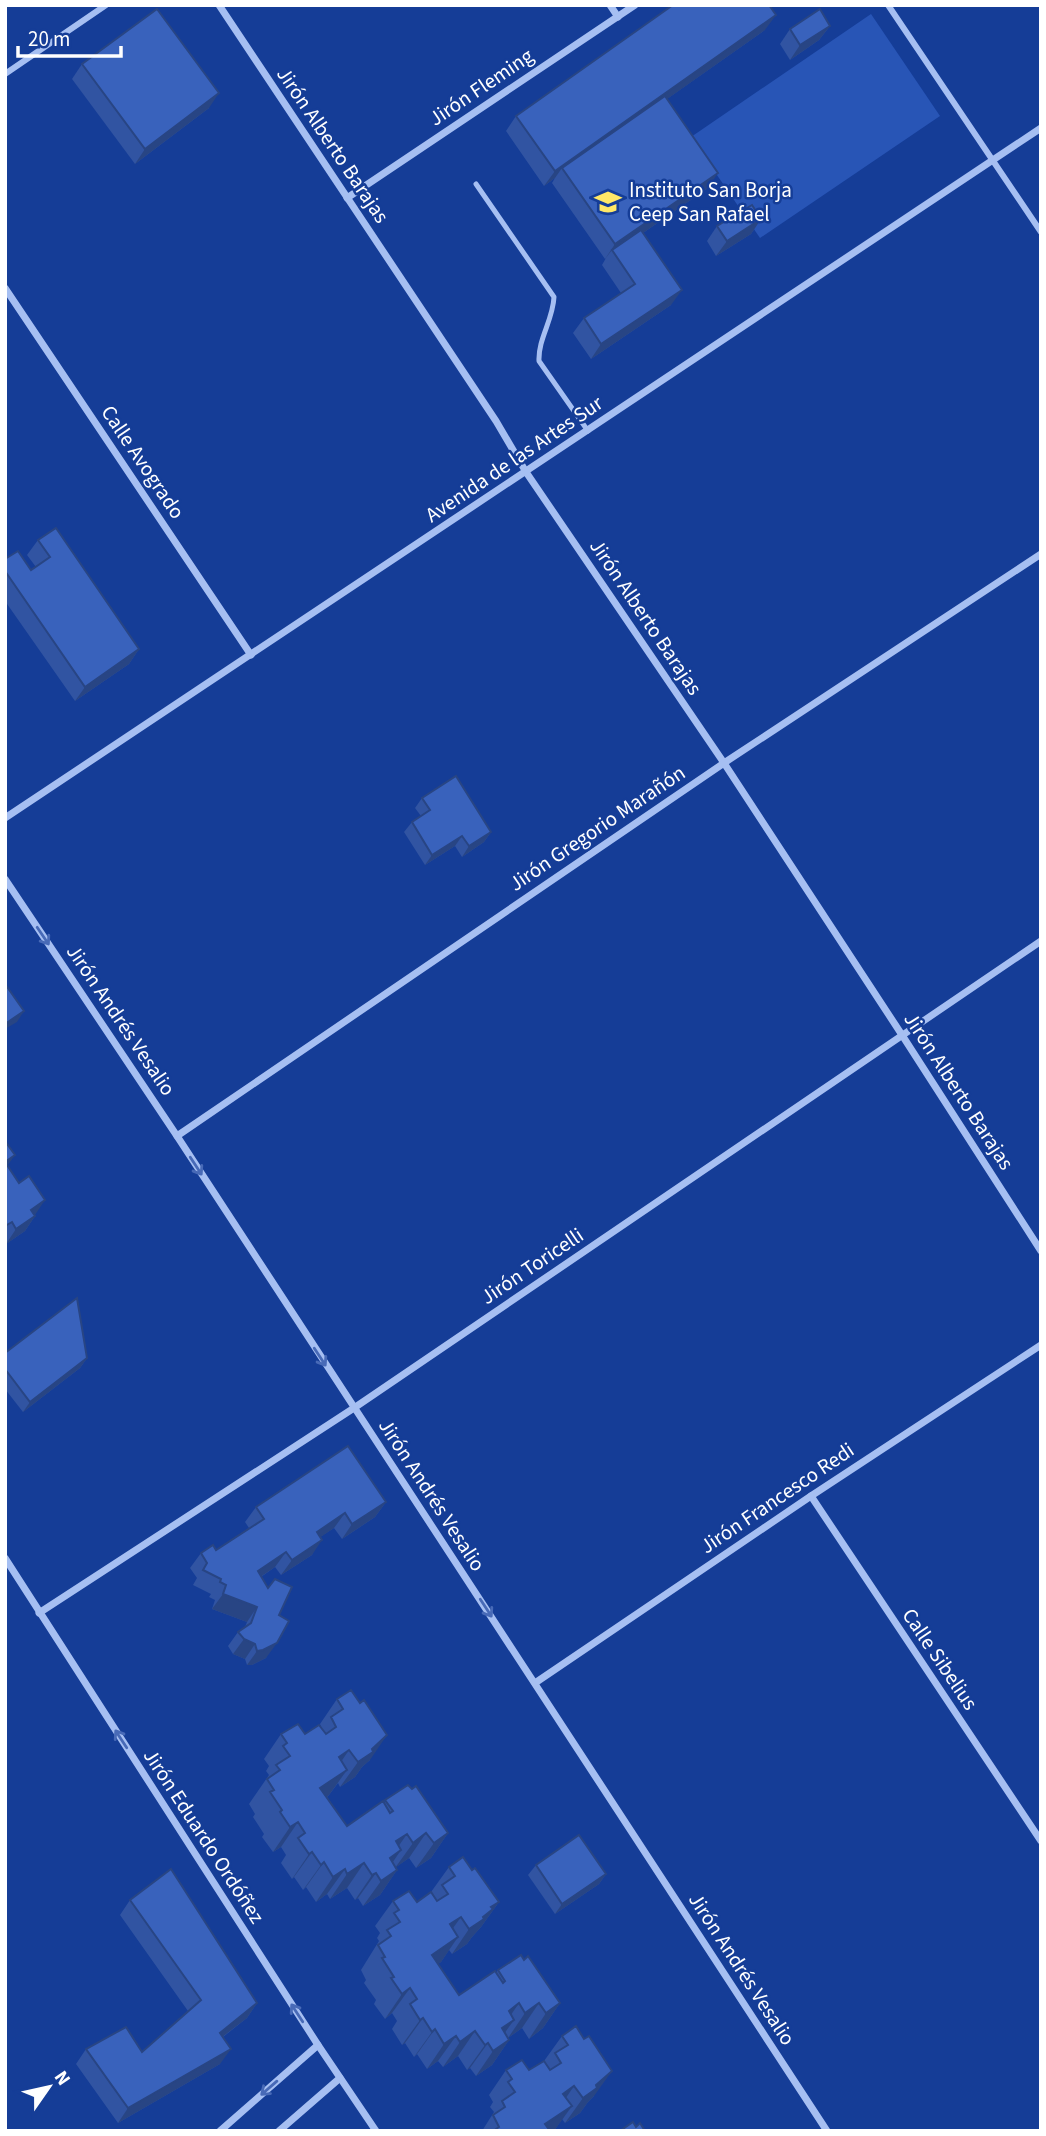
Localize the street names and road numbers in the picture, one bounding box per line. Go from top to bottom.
street label: Jirón Fleming [423,41,540,133]
street label: Jirón Alberto Barajas [269,61,397,229]
street label: Avenida de las Artes Sur [419,388,609,530]
street label: Calle Avogrado [94,399,192,525]
street label: Jirón Alberto Barajas [582,533,710,701]
street label: Jirón Gregorio Marañón [503,758,691,898]
street label: Jirón Andrés Vesalio [59,938,183,1102]
street label: Jirón Alberto Barajas [897,1006,1021,1176]
street label: Jirón Toricelli [474,1220,590,1312]
street label: Jirón Andrés Vesalio [371,1413,493,1577]
street label: Jirón Francesco Redi [694,1435,860,1561]
street label: Calle Sibelius [895,1602,985,1716]
street label: Jirón Eduardo Ordóñez [136,1743,272,1929]
street label: Jirón Andrés Vesalio [681,1887,803,2051]

